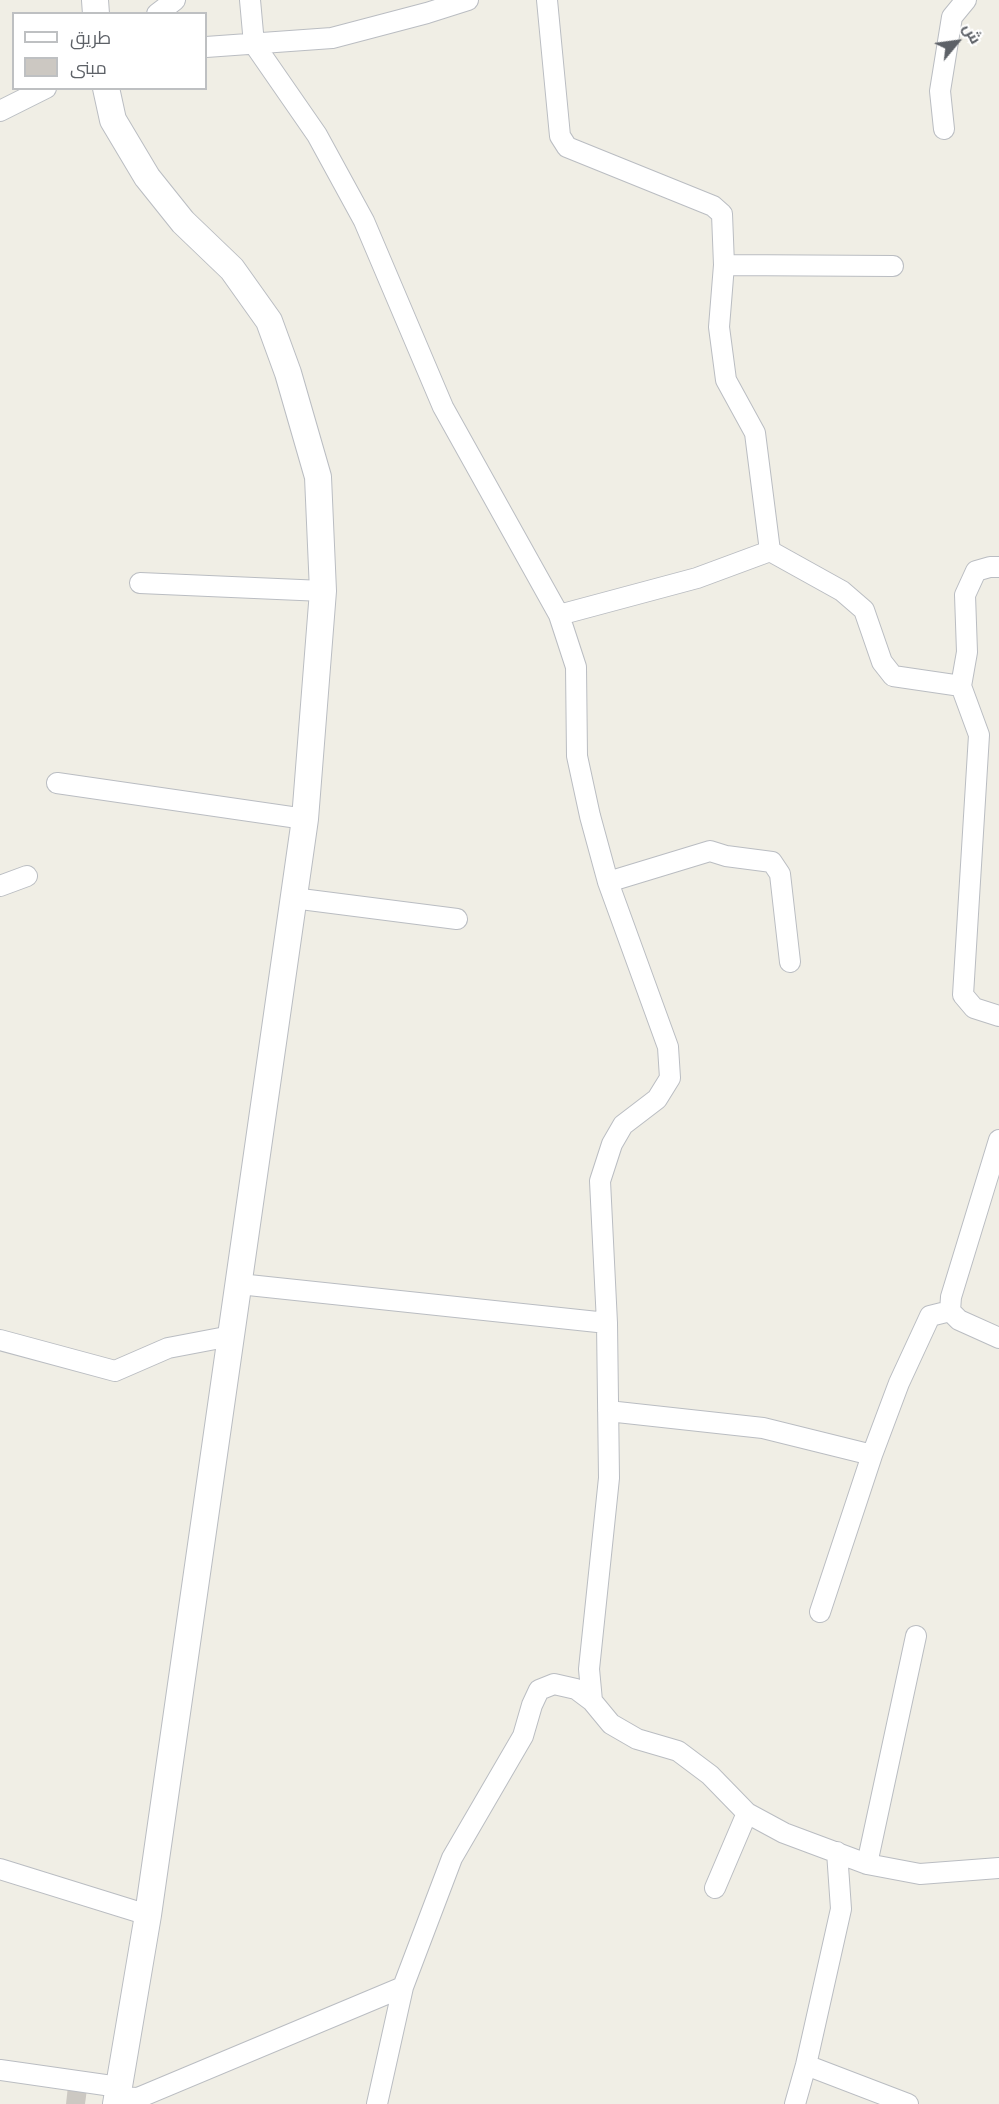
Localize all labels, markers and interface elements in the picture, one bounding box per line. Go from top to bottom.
legend [12,12,207,90]
north arrow [927,12,987,72]
text: ش [957,18,988,48]
text: طريق [70,24,111,51]
text: مبنى [70,54,107,81]

